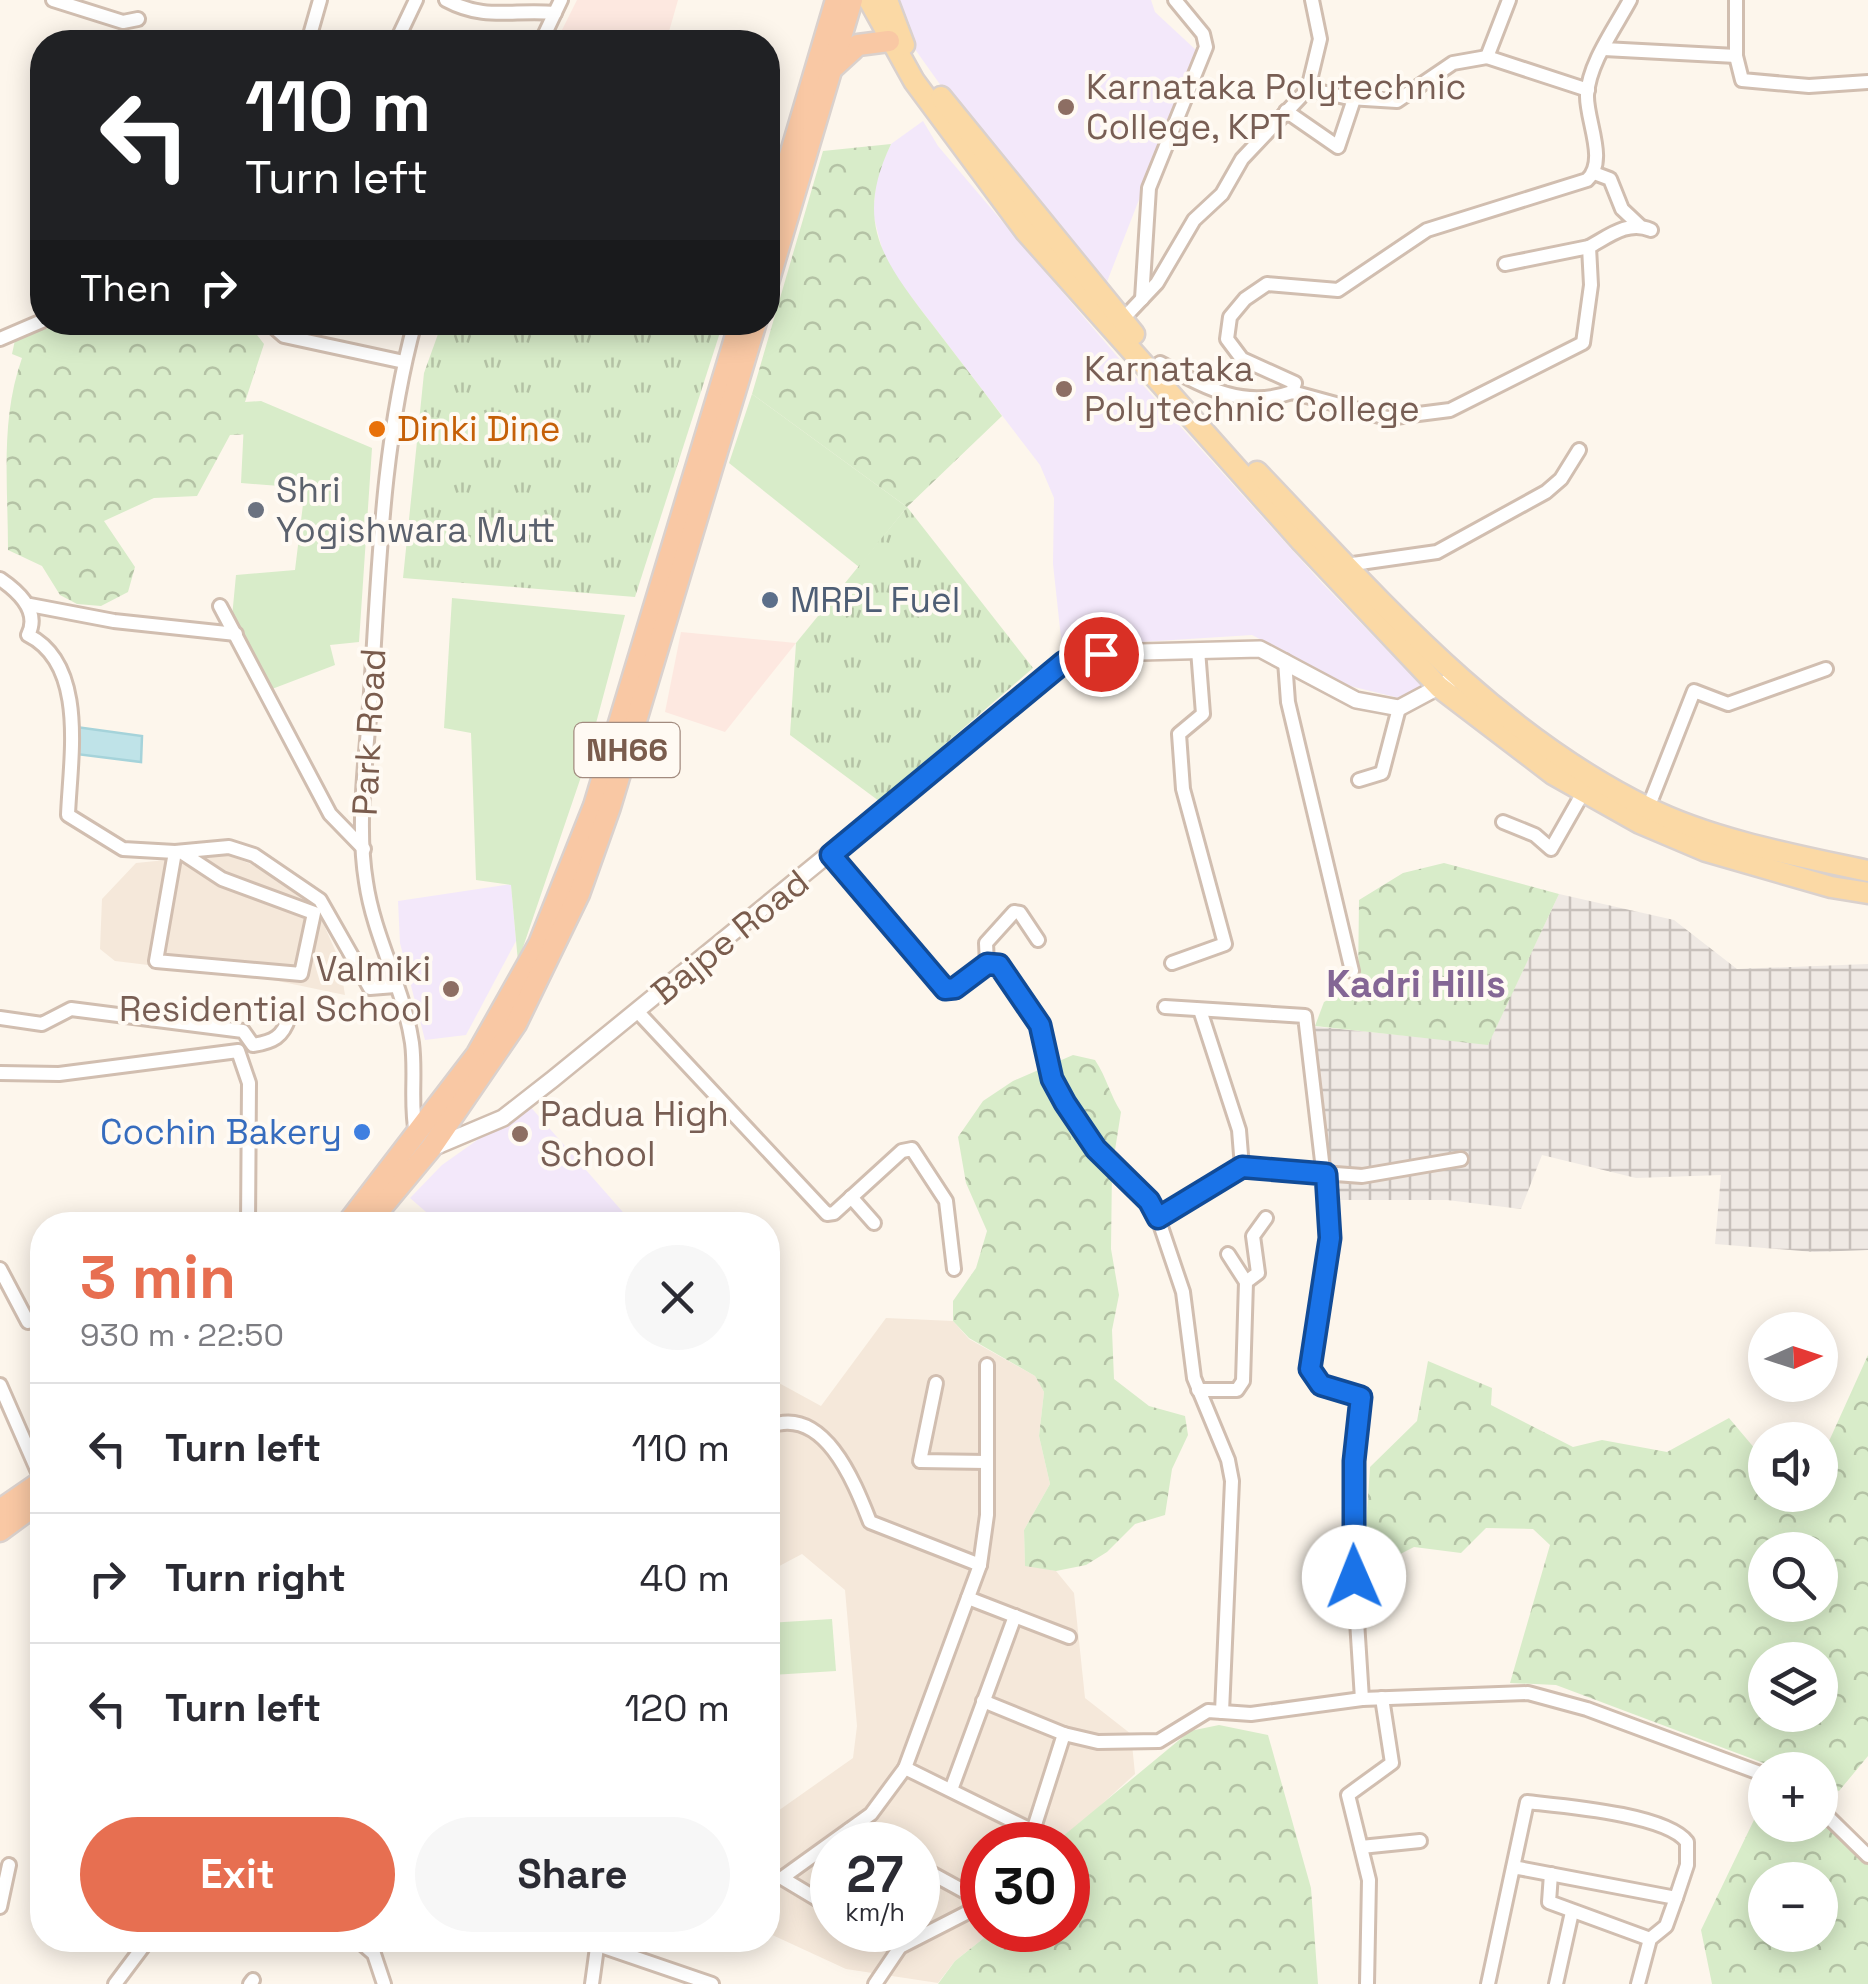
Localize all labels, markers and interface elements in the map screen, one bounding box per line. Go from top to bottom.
text: 110 m [245,62,431,151]
place label: Karnataka Polytechnic College, KPT [1086,65,1466,149]
icon: left [80,70,210,200]
marker: Karnataka Polytechnic College, KPT [1055,96,1077,118]
text: Turn left [245,149,428,206]
icon: right [191,260,246,315]
text: Then [80,264,171,312]
place label: Karnataka Polytechnic College [1084,347,1420,431]
marker: Karnataka Polytechnic College [1053,378,1075,400]
place label: Dinki Dine [397,407,561,451]
marker: Dinki Dine [366,418,388,440]
place label: Shri Yogishwara Mutt [276,468,555,552]
marker: Shri Yogishwara Mutt [245,499,267,521]
place label: MRPL Fuel [790,578,960,622]
marker: MRPL Fuel [759,589,781,611]
pin [1059,612,1144,697]
icon: arrive [1074,627,1129,682]
street label: Park Road [343,647,395,817]
road number: NH66 [574,723,680,777]
street label: Bajpe Road [642,860,818,1014]
place label: Valmiki Residential School [119,947,431,1031]
district label: Kadri Hills [1326,960,1506,1008]
marker: Valmiki Residential School [440,978,462,1000]
place label: Padua High School [540,1092,729,1176]
place label: Cochin Bakery [100,1110,342,1154]
marker: Cochin Bakery [351,1121,373,1143]
marker: Padua High School [509,1123,531,1145]
text: 3 min [80,1239,236,1316]
button: close [625,1245,730,1350]
north arrow [1748,1312,1838,1402]
map controls [1748,1312,1838,1952]
text: 930 m · 22:50 [80,1315,284,1355]
icon: left [80,1421,135,1476]
button: sound [1748,1422,1838,1512]
text: Turn left [165,1424,321,1472]
text: 110 m [631,1424,730,1472]
position arrow [1302,1525,1406,1629]
button: search [1748,1532,1838,1622]
icon: right [80,1551,135,1606]
text: Turn right [165,1554,346,1602]
text: 40 m [639,1554,730,1602]
button: layers [1748,1642,1838,1732]
icon: left [80,1681,135,1736]
text: Turn left [165,1684,321,1732]
text: 120 m [624,1684,730,1732]
button: + [1748,1752,1838,1842]
button: Exit [80,1817,395,1932]
button: Share [415,1817,730,1932]
speed limit sign: 30 [960,1822,1090,1952]
text: 27 [847,1843,903,1907]
button: − [1748,1862,1838,1952]
text: km/h [845,1896,905,1928]

